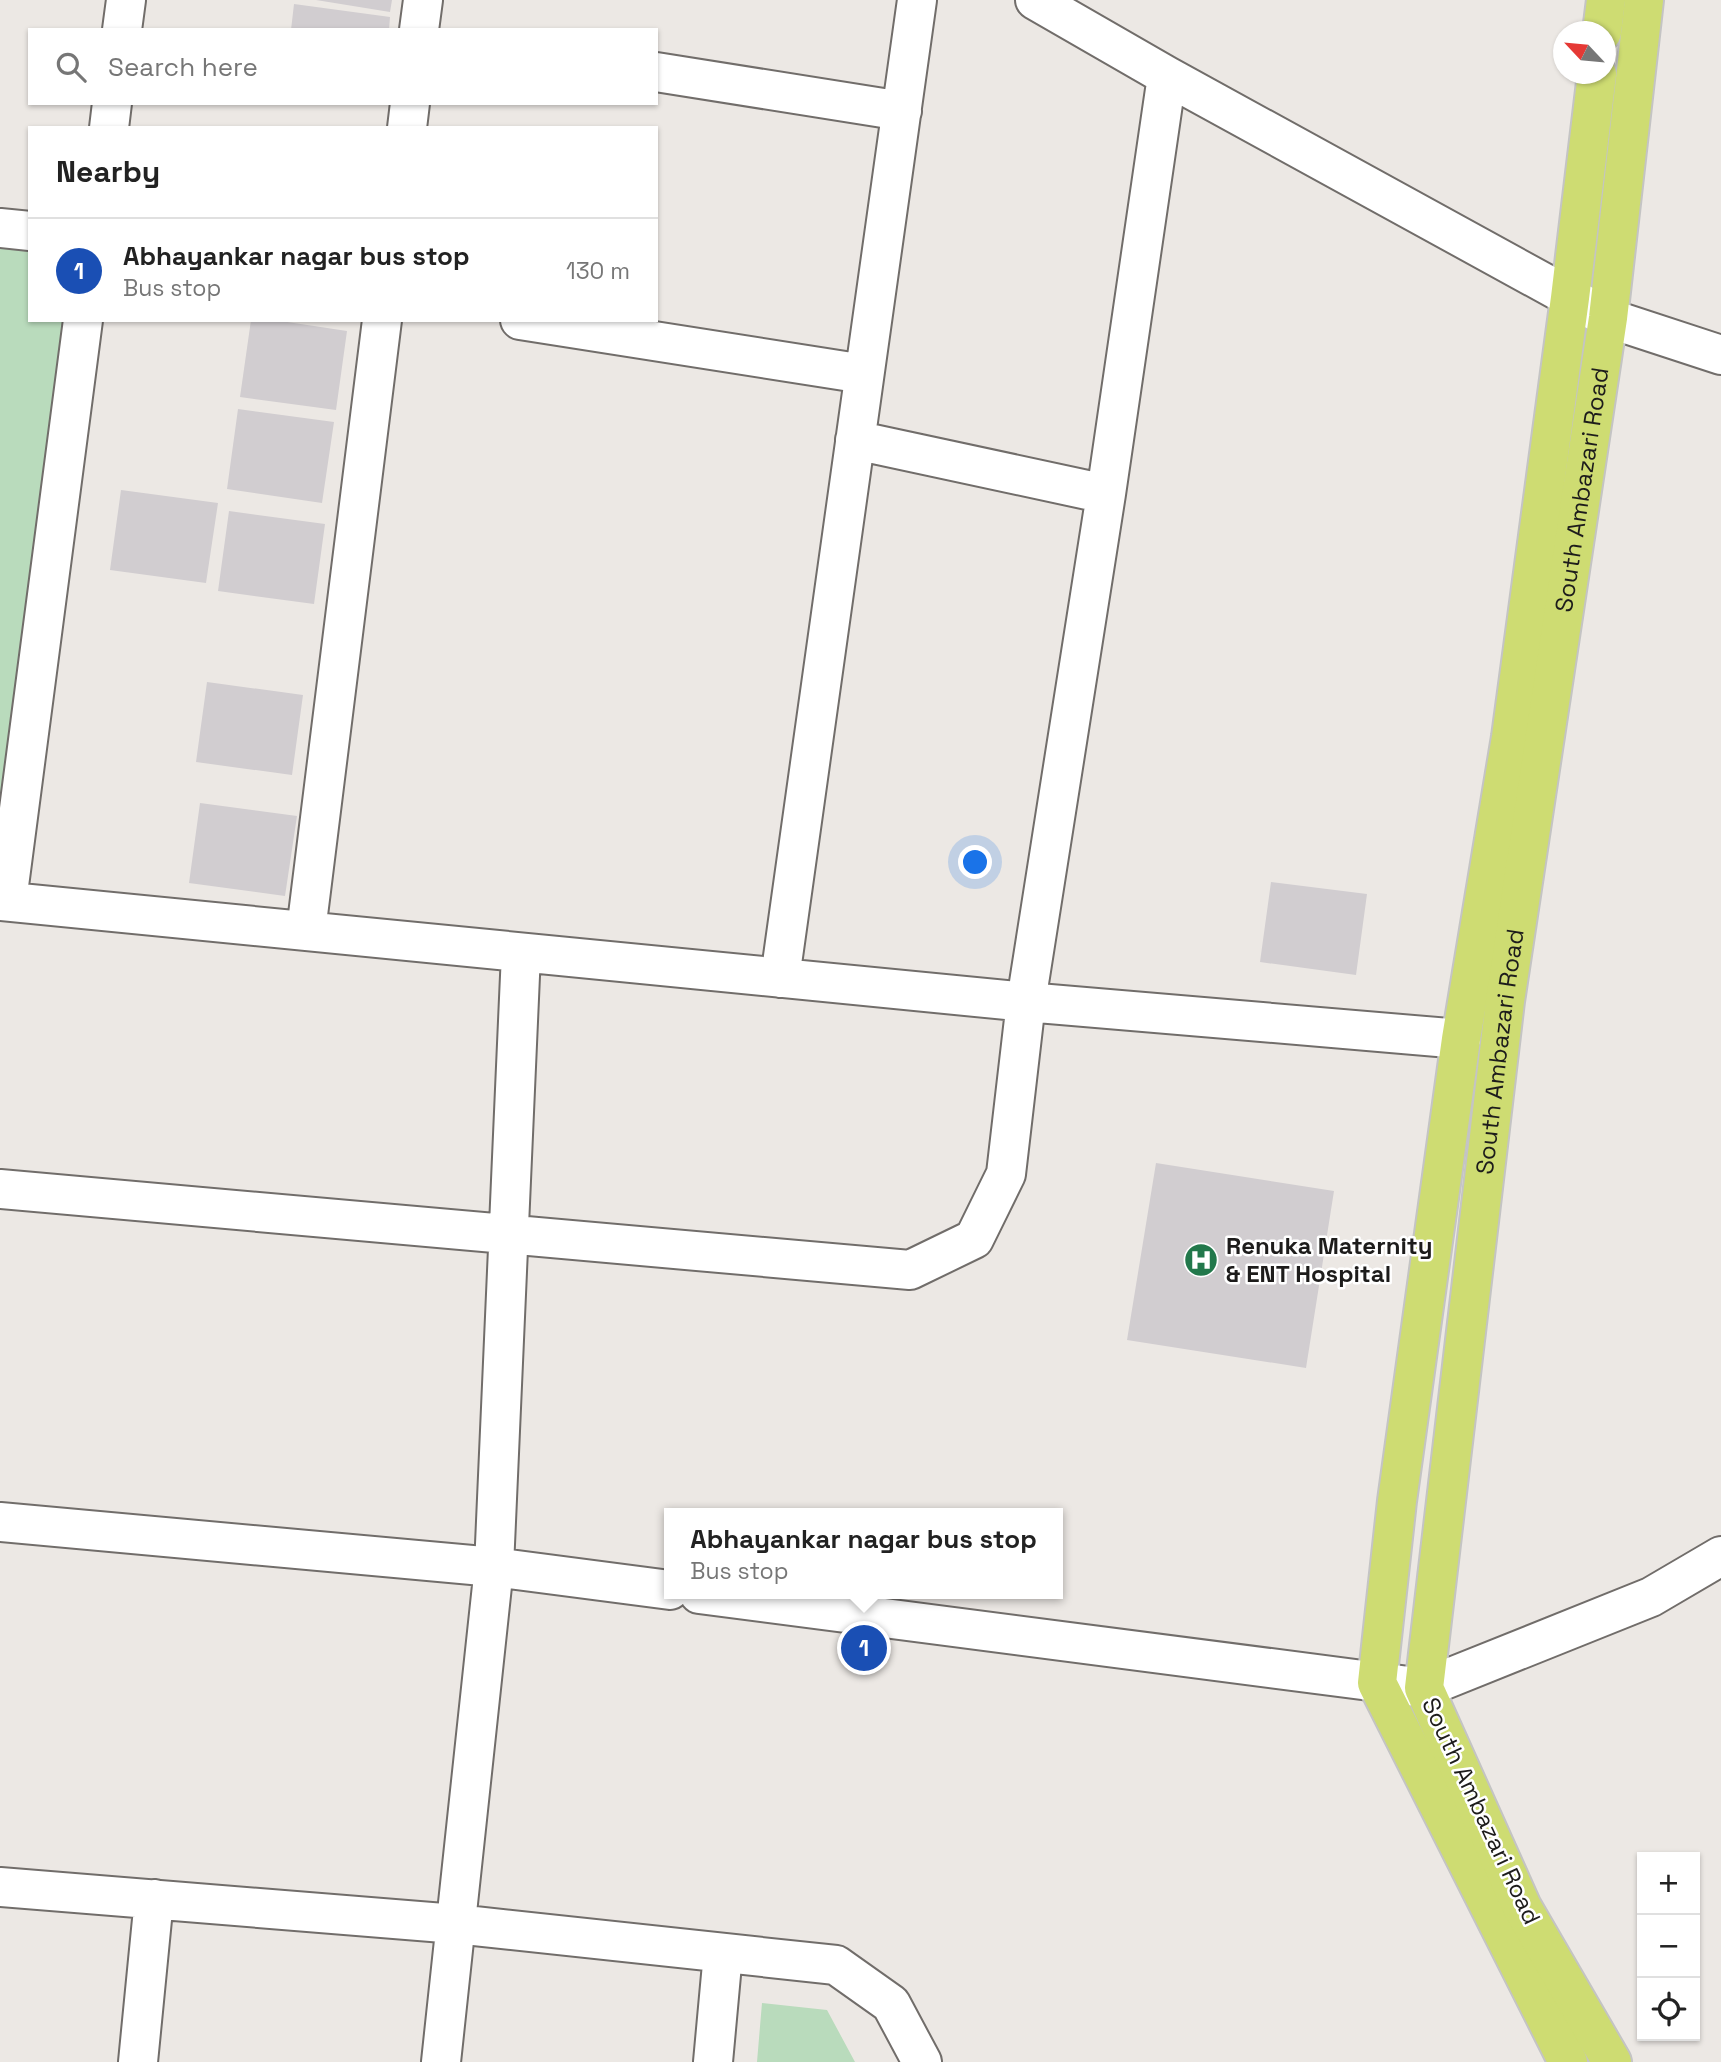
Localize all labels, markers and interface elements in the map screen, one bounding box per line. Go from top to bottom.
north arrow [1553,21,1616,84]
search box [28,28,658,105]
icon: search [52,48,90,86]
text: Search here [108,50,258,84]
text: Nearby [56,152,160,191]
text: Abhayankar nagar bus stop [123,239,470,273]
text: 1 [74,256,84,286]
text: 130 m [566,256,630,286]
text: Bus stop [123,273,221,303]
street label: South Ambazari Road [1548,365,1615,614]
your location [958,845,992,879]
street label: South Ambazari Road [1469,927,1531,1176]
place label: Renuka Maternity & ENT Hospital [1226,1230,1433,1289]
hospital icon: Renuka Maternity & ENT Hospital [1182,1241,1220,1279]
popup [664,1508,1063,1599]
text: Abhayankar nagar bus stop [690,1522,1037,1556]
text: Bus stop [690,1556,789,1586]
pin: 1 [841,1622,887,1674]
street label: South Ambazari Road [1415,1692,1548,1929]
map controls [1637,1852,1700,2041]
button: + [1637,1852,1700,1915]
button: − [1637,1915,1700,1978]
button: locate [1637,1978,1700,2041]

